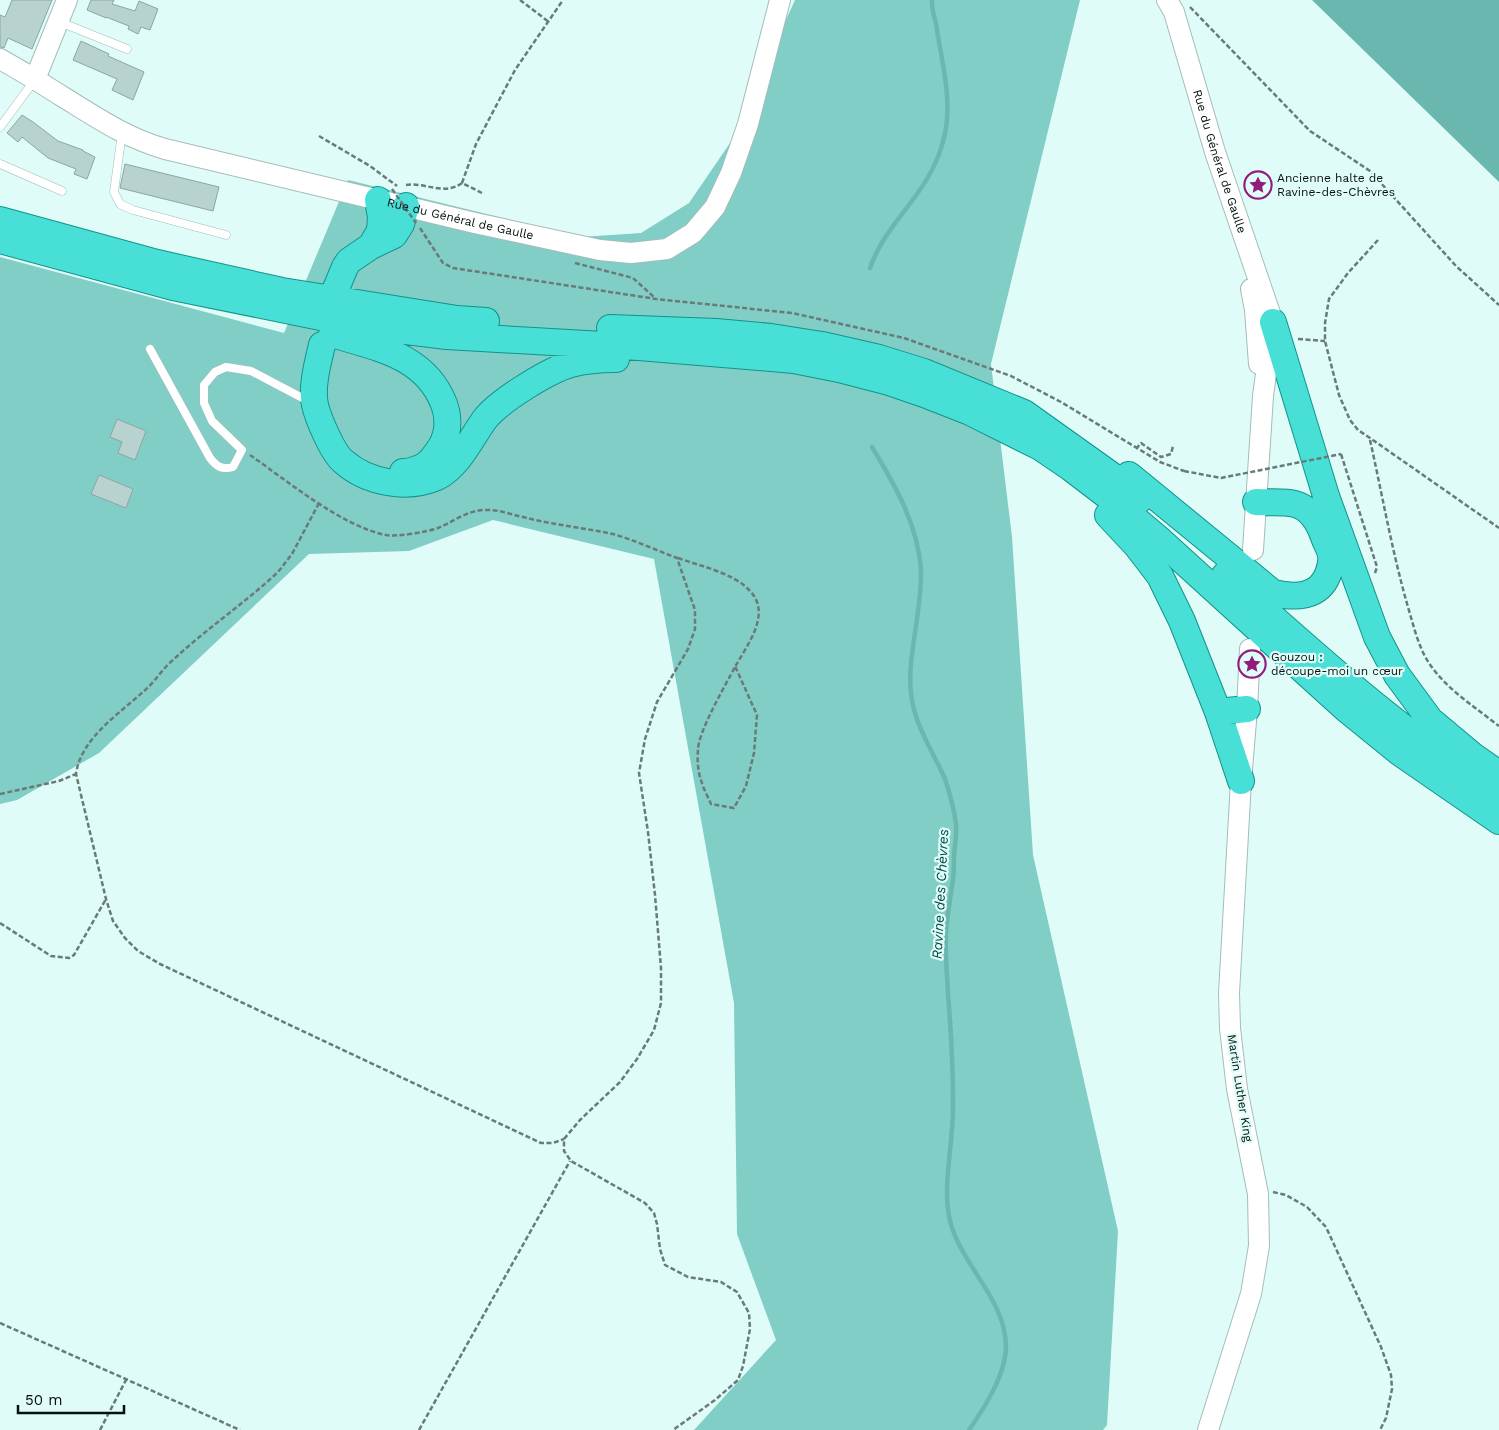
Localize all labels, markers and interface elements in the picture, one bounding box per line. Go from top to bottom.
street label: Rue du Général de Gaulle [1190,88,1249,235]
place icon: Ancienne halte de Ravine-des-Chèvres [1243,170,1273,200]
place label: Ancienne halte de Ravine-des-Chèvres [1277,171,1395,199]
street label: Rue du Général de Gaulle [386,195,535,242]
place icon: Gouzou : découpe-moi un cœur [1237,649,1267,679]
place label: Gouzou : découpe-moi un cœur [1271,650,1403,678]
water label: Ravine des Chèvres [929,829,951,959]
street label: Martin Luther King [1225,1033,1256,1143]
scale bar [18,1382,124,1414]
text: 50 m [25,1391,62,1409]

